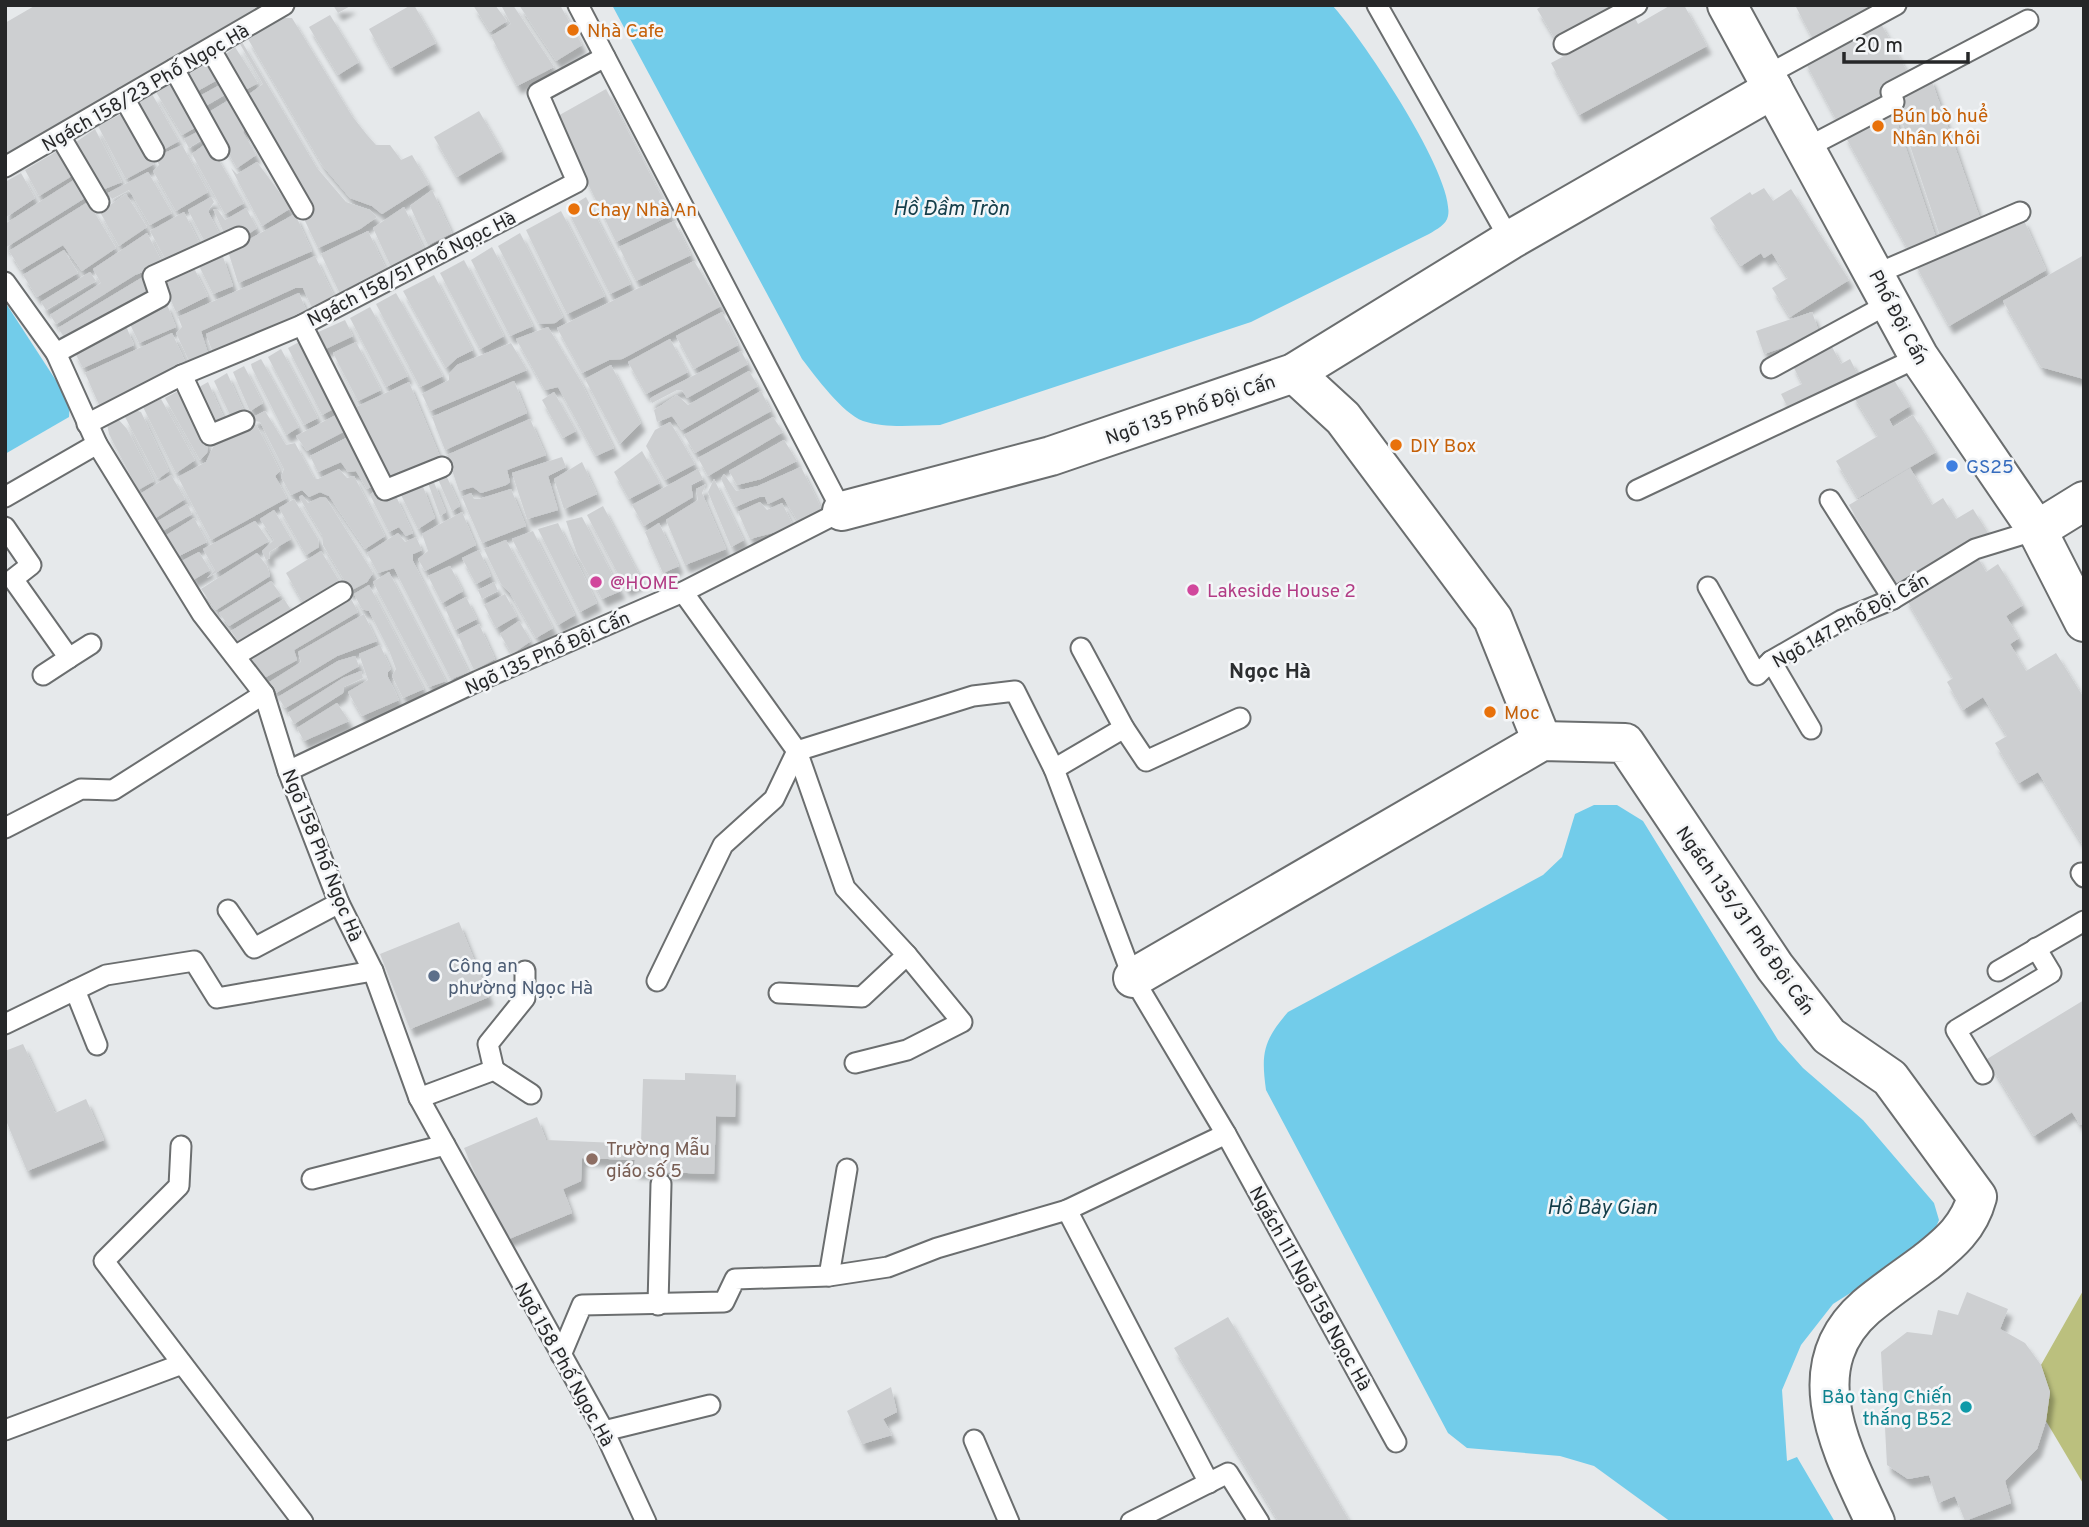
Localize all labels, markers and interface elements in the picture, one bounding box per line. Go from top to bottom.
street label: Ngách 158/23 Phố Ngọc Hà [38,19,254,158]
place label: Nhà Cafe [587,20,664,44]
scale bar [1844,21,1968,65]
marker: Nhà Cafe [565,22,581,38]
text: 20 m [1854,33,1903,60]
place label: Bún bò huể Nhân Khôi [1892,102,1988,151]
marker: Bún bò huể Nhân Khôi [1870,118,1886,134]
water label: Hồ Đầm Tròn [893,196,1010,223]
place label: Chay Nhà An [588,199,697,223]
marker: Chay Nhà An [566,201,582,217]
street label: Ngách 158/51 Phố Ngọc Hà [303,207,520,333]
street label: Phố Đội Cấn [1862,266,1932,370]
street label: Ngõ 135 Phố Đội Cấn [1103,371,1279,451]
place label: DIY Box [1410,435,1477,459]
marker: DIY Box [1388,437,1404,453]
place label: GS25 [1966,456,2014,480]
marker: GS25 [1944,458,1960,474]
street label: Ngõ 147 Phố Đội Cấn [1768,569,1933,675]
place label: @HOME [610,572,679,596]
marker: @HOME [588,574,604,590]
place label: Lakeside House 2 [1207,580,1356,604]
marker: Lakeside House 2 [1185,582,1201,598]
street label: Ngõ 135 Phố Đội Cấn [462,607,634,701]
district label: Ngọc Hà [1229,659,1311,686]
place label: Moc [1504,702,1540,726]
marker: Moc [1482,704,1498,720]
street label: Ngõ 158 Phố Ngọc Hà [276,766,367,946]
street label: Ngách 135/31 Phố Đội Cấn [1670,822,1819,1020]
place label: Công an phường Ngọc Hà [448,955,593,1001]
marker: Công an phường Ngọc Hà [426,968,442,984]
place label: Trường Mẫu giáo số 5 [606,1137,710,1184]
marker: Trường Mẫu giáo số 5 [584,1151,600,1167]
street label: Ngách 111 Ngõ 158 Ngọc Hà [1243,1182,1376,1396]
water label: Hồ Bảy Gian [1547,1195,1658,1222]
street label: Ngõ 158 Phố Ngọc Hà [508,1279,618,1451]
place label: Bảo tàng Chiến thắng B52 [1822,1386,1952,1432]
marker: Bảo tàng Chiến thắng B52 [1958,1399,1974,1415]

